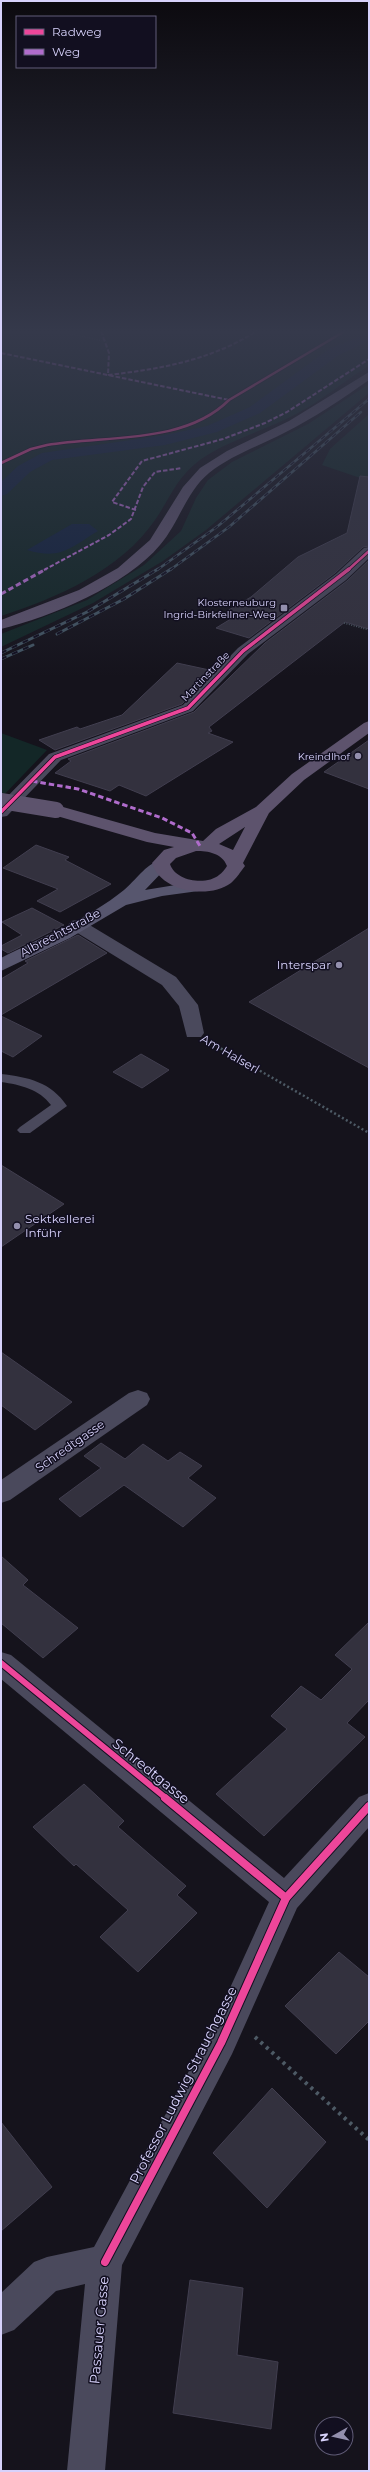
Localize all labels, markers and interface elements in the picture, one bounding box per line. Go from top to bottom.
legend [16,16,156,68]
text: Radweg [52,24,102,39]
text: Weg [52,44,80,59]
place label: Klosterneuburg Ingrid-Birkfellner-Weg [164,596,276,621]
marker: Klosterneuburg Ingrid-Birkfellner-Weg [279,603,289,613]
street label: Martinstraße [178,649,232,704]
place label: Kreindlhof [298,750,351,763]
marker: Kreindlhof [353,751,363,761]
street label: Albrechtstraße [17,905,103,960]
place label: Interspar [277,957,331,972]
marker: Interspar [334,960,344,970]
street label: Am Halserl [198,1031,262,1076]
place label: Sektkellerei Inführ [25,1211,95,1240]
marker: Sektkellerei Inführ [12,1221,22,1231]
street label: Schredtgasse [32,1416,107,1475]
street label: Schredtgasse [109,1734,193,1808]
street label: Professor Ludwig Strauchgasse [125,1983,241,2187]
street label: Passauer Gasse [85,2275,113,2385]
north arrow [314,2416,354,2456]
text: N [317,2432,332,2443]

